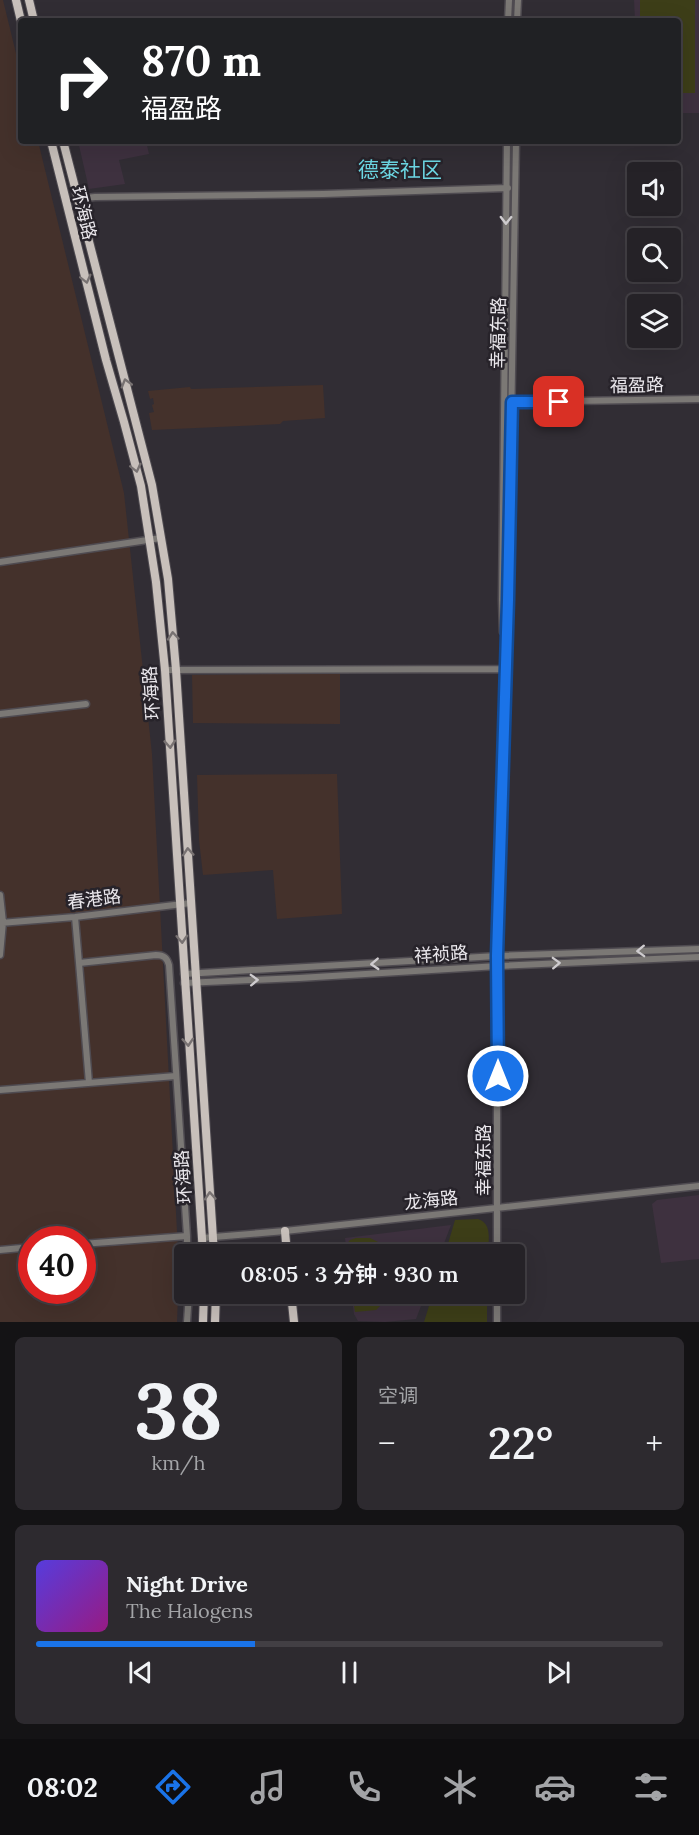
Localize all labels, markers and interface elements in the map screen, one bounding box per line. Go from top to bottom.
text: 870 m [141,34,261,88]
icon: right [42,42,120,120]
text: 福盈路 [141,91,222,125]
district label: 德泰社区 [358,156,442,183]
map controls [627,162,681,348]
button: sound [627,162,681,216]
street label: 环海路 [66,184,102,242]
one-way arrow [500,216,512,225]
button: search [627,228,681,282]
one-way arrow [78,274,91,284]
button: layers [627,294,681,348]
street label: 幸福东路 [486,297,510,369]
street label: 福盈路 [610,373,664,397]
pin [533,376,584,427]
one-way arrow [121,378,133,389]
icon: arrive [542,385,575,418]
one-way arrow [129,462,141,472]
one-way arrow [166,632,179,641]
street label: 环海路 [138,665,164,721]
one-way arrow [163,740,176,749]
one-way arrow [182,847,195,856]
street label: 春港路 [66,884,122,914]
one-way arrow [175,934,188,943]
street label: 祥祯路 [413,941,469,967]
one-way arrow [636,945,645,957]
one-way arrow [371,957,380,970]
one-way arrow [551,957,560,970]
one-way arrow [250,974,259,987]
one-way arrow [182,1037,195,1046]
position arrow [466,1044,530,1108]
street label: 幸福东路 [472,1124,495,1196]
street label: 环海路 [170,1149,196,1205]
street label: 龙海路 [403,1186,459,1214]
one-way arrow [204,1191,217,1200]
speed limit sign: 40 [18,1226,96,1304]
text: 08:05 · 3 分钟 · 930 m [241,1260,458,1288]
text: 38 [134,1361,223,1460]
text: 空调 [378,1383,418,1408]
text: 22° [488,1414,553,1471]
text: − [378,1422,396,1464]
text: + [646,1422,663,1464]
text: km/h [151,1450,206,1475]
text: Night Drive [126,1570,248,1598]
text: The Halogens [126,1598,253,1623]
icon: previous [124,1656,157,1689]
icon: pause [333,1656,366,1689]
icon: next [542,1656,575,1689]
icon: directions [152,1766,194,1808]
icon: music [247,1766,289,1808]
icon: phone [343,1766,385,1808]
icon: climate [439,1766,481,1808]
icon: car [534,1766,576,1808]
icon: filters [630,1766,672,1808]
text: 08:02 [27,1770,98,1804]

